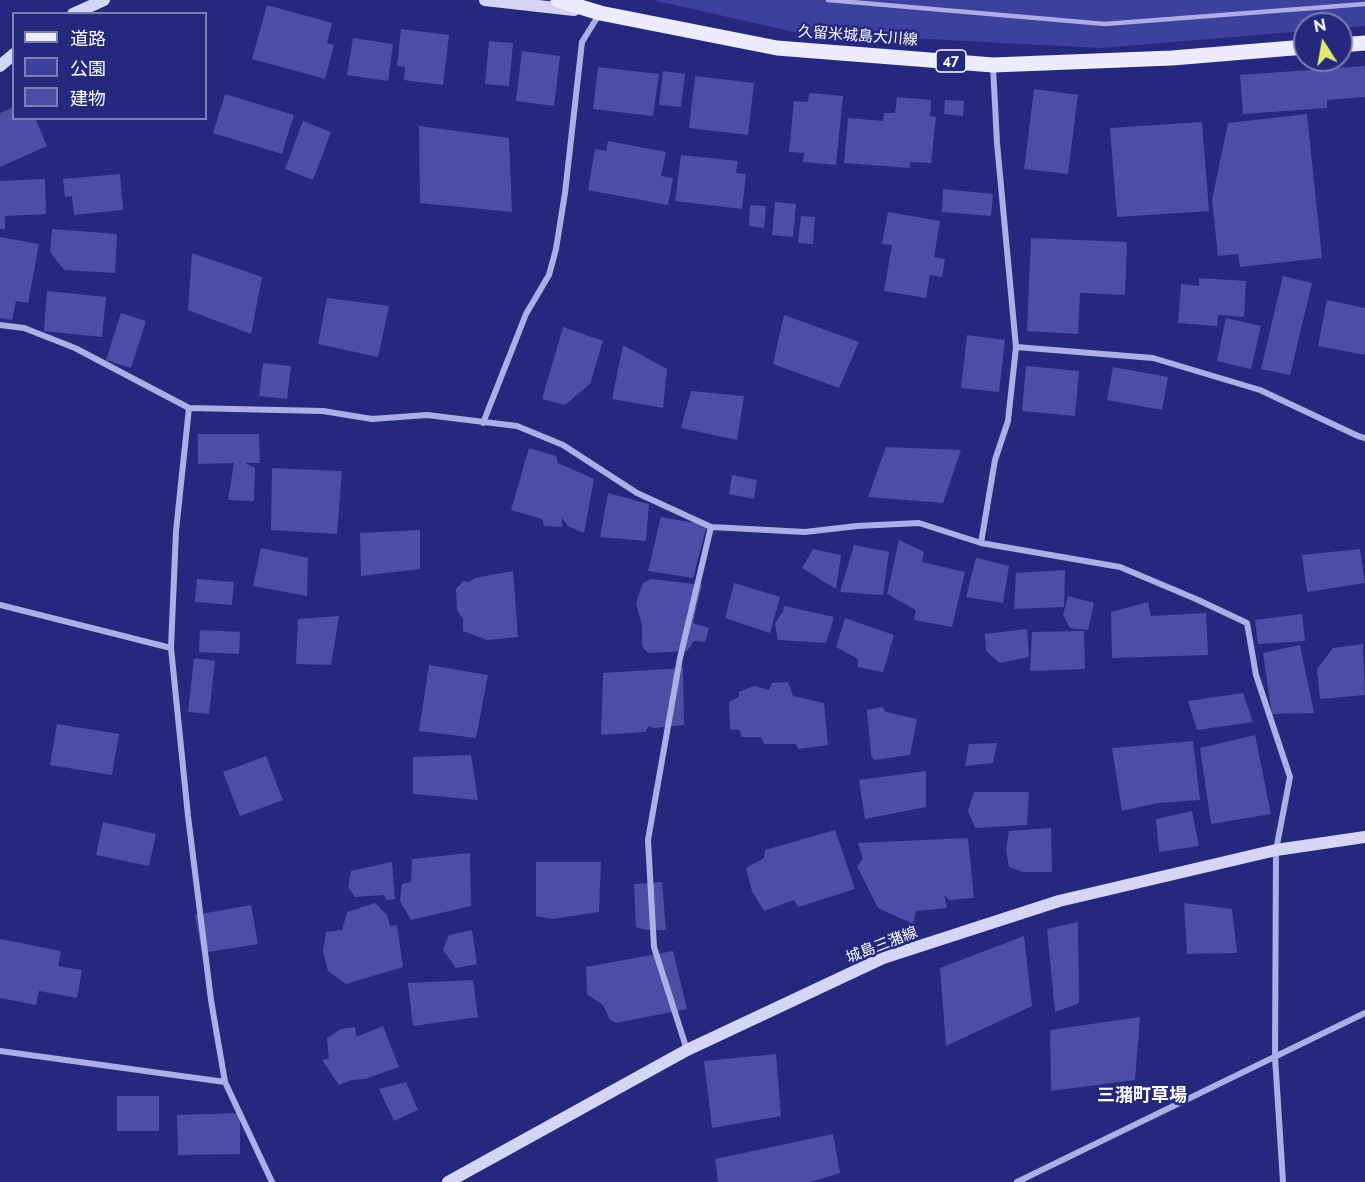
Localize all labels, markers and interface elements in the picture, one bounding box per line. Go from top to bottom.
legend [12,12,207,120]
north arrow [1293,12,1353,72]
text: N [1312,15,1328,36]
street label: 久留米城島大川線 [798,23,918,49]
text: 道路 [70,28,106,49]
road number: 47 [936,50,966,72]
text: 公園 [70,58,106,79]
text: 建物 [70,88,106,109]
street label: 城島三潴線 [844,923,920,967]
district label: 三潴町草場 [1097,1085,1187,1107]

